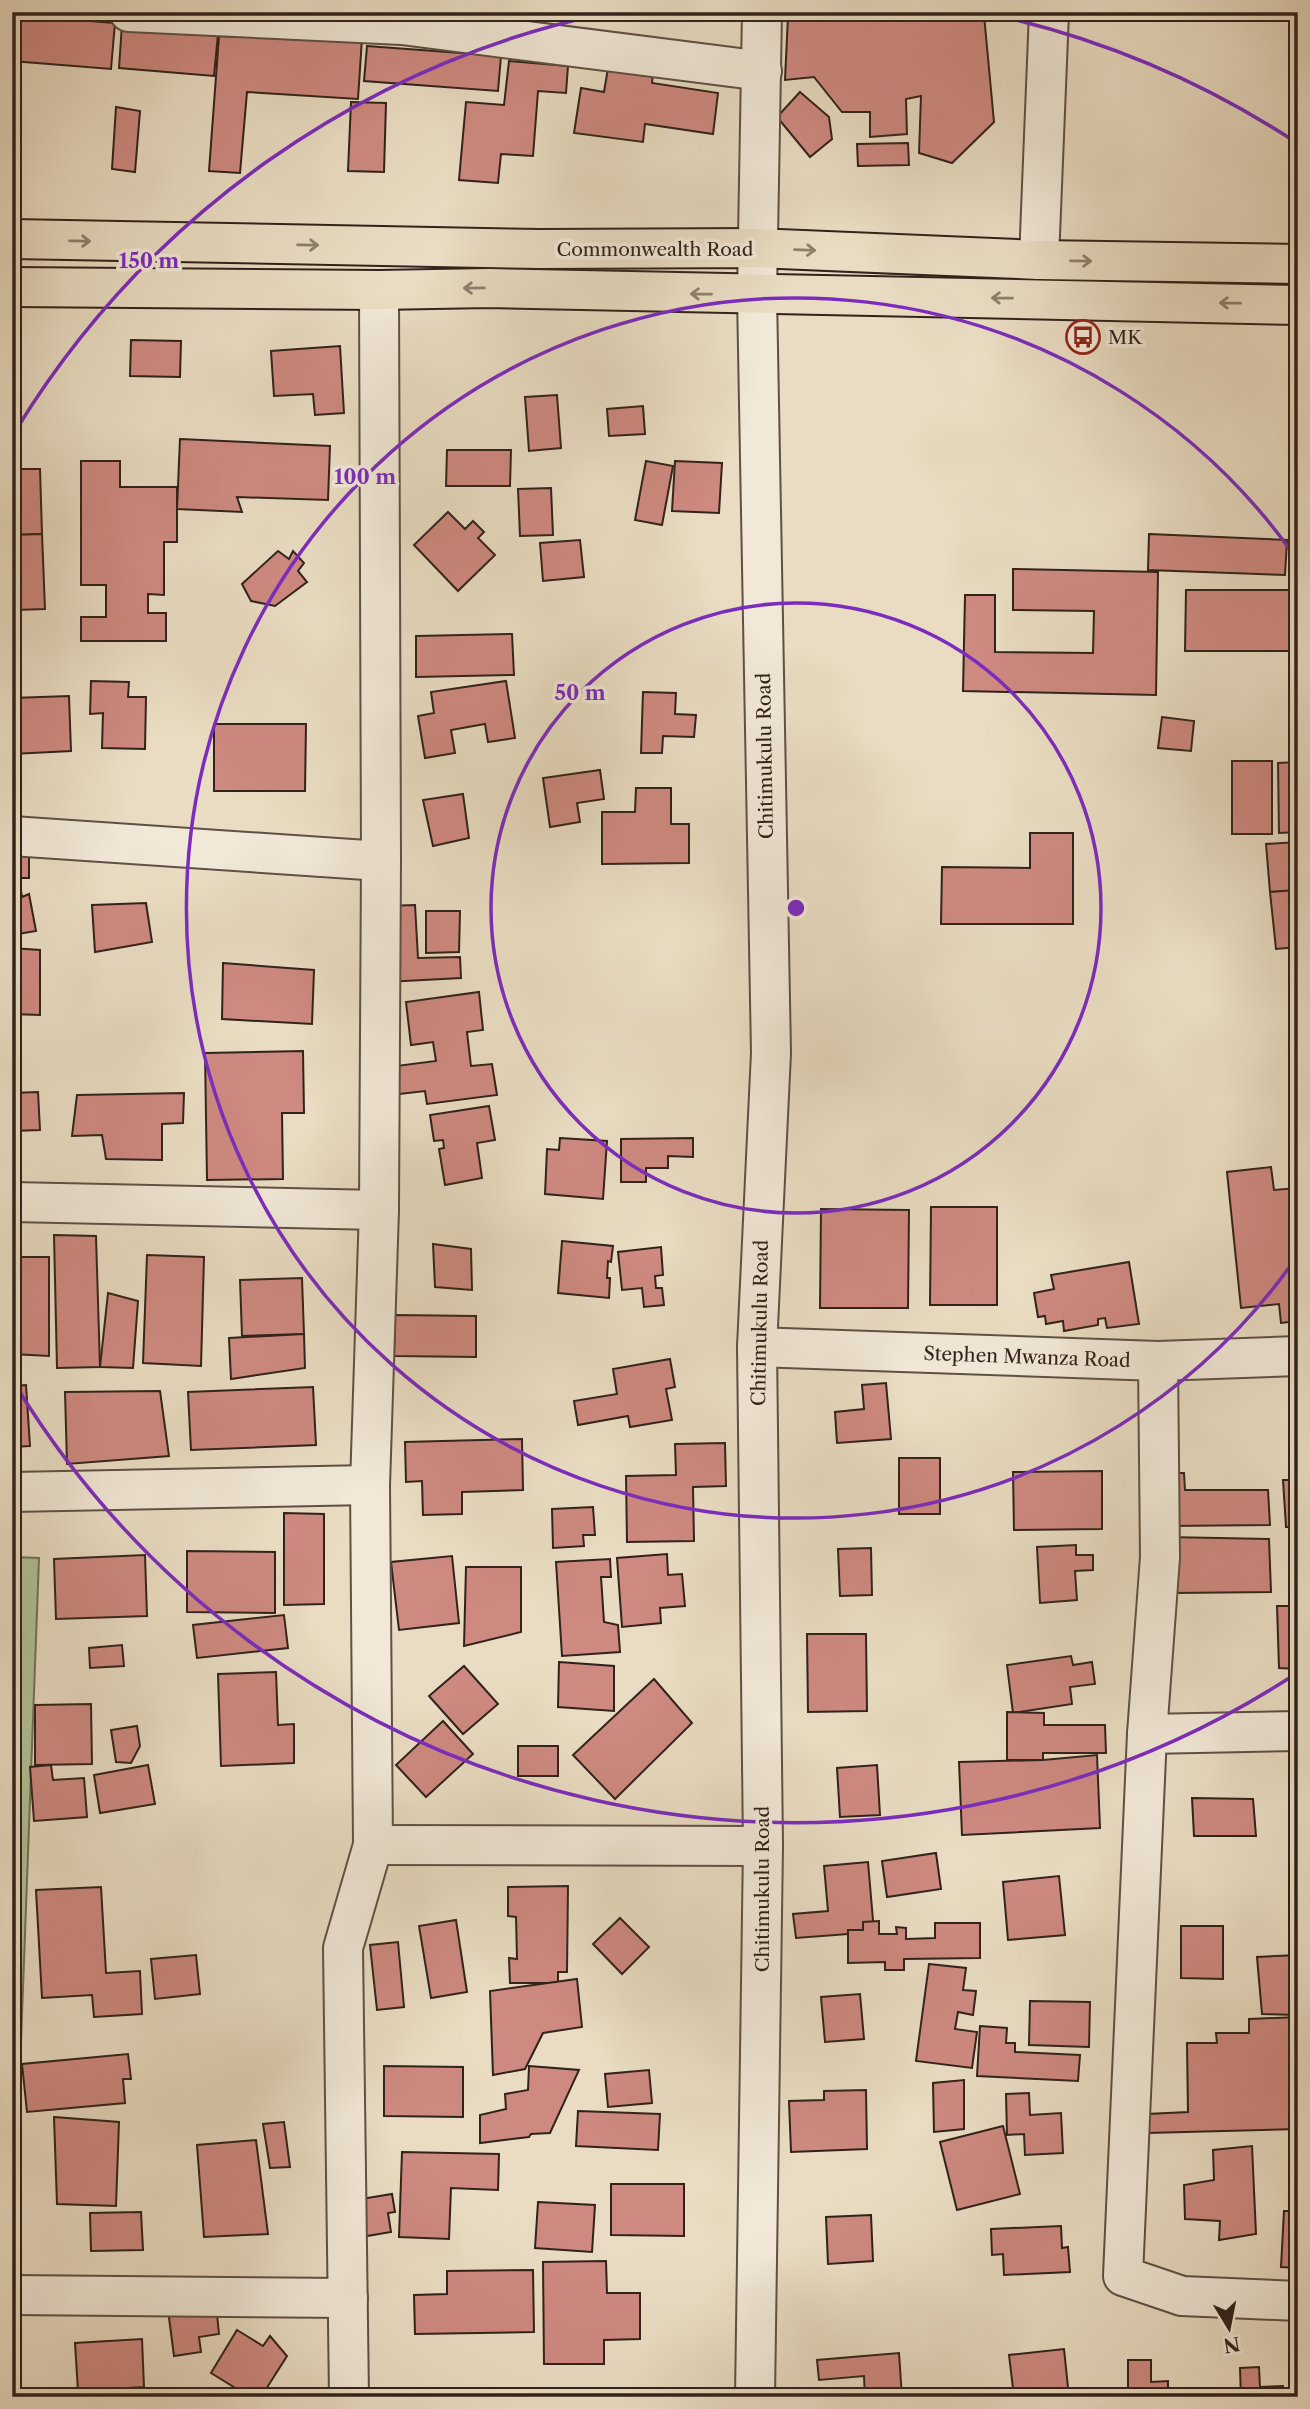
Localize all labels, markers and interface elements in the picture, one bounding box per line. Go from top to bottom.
one-way arrow [69,234,92,248]
one-way arrow [296,238,319,252]
street label: Commonwealth Road [557,238,754,261]
one-way arrow [793,244,816,257]
text: 150 m [119,248,179,273]
one-way arrow [1069,254,1092,268]
one-way arrow [462,282,485,295]
one-way arrow [690,287,713,300]
one-way arrow [991,291,1014,305]
one-way arrow [1218,296,1241,310]
bus stop icon: MK [1064,318,1102,356]
place label: MK [1108,326,1143,349]
text: 100 m [334,464,396,489]
street label: Chitimukulu Road [752,672,778,839]
text: 50 m [554,680,606,705]
centre of rings [784,896,808,920]
street label: Chitimukulu Road [747,1239,773,1406]
street label: Stephen Mwanza Road [923,1342,1131,1372]
street label: Chitimukulu Road [751,1805,774,1972]
north arrow [1194,2294,1264,2364]
text: N [1222,2331,1242,2357]

